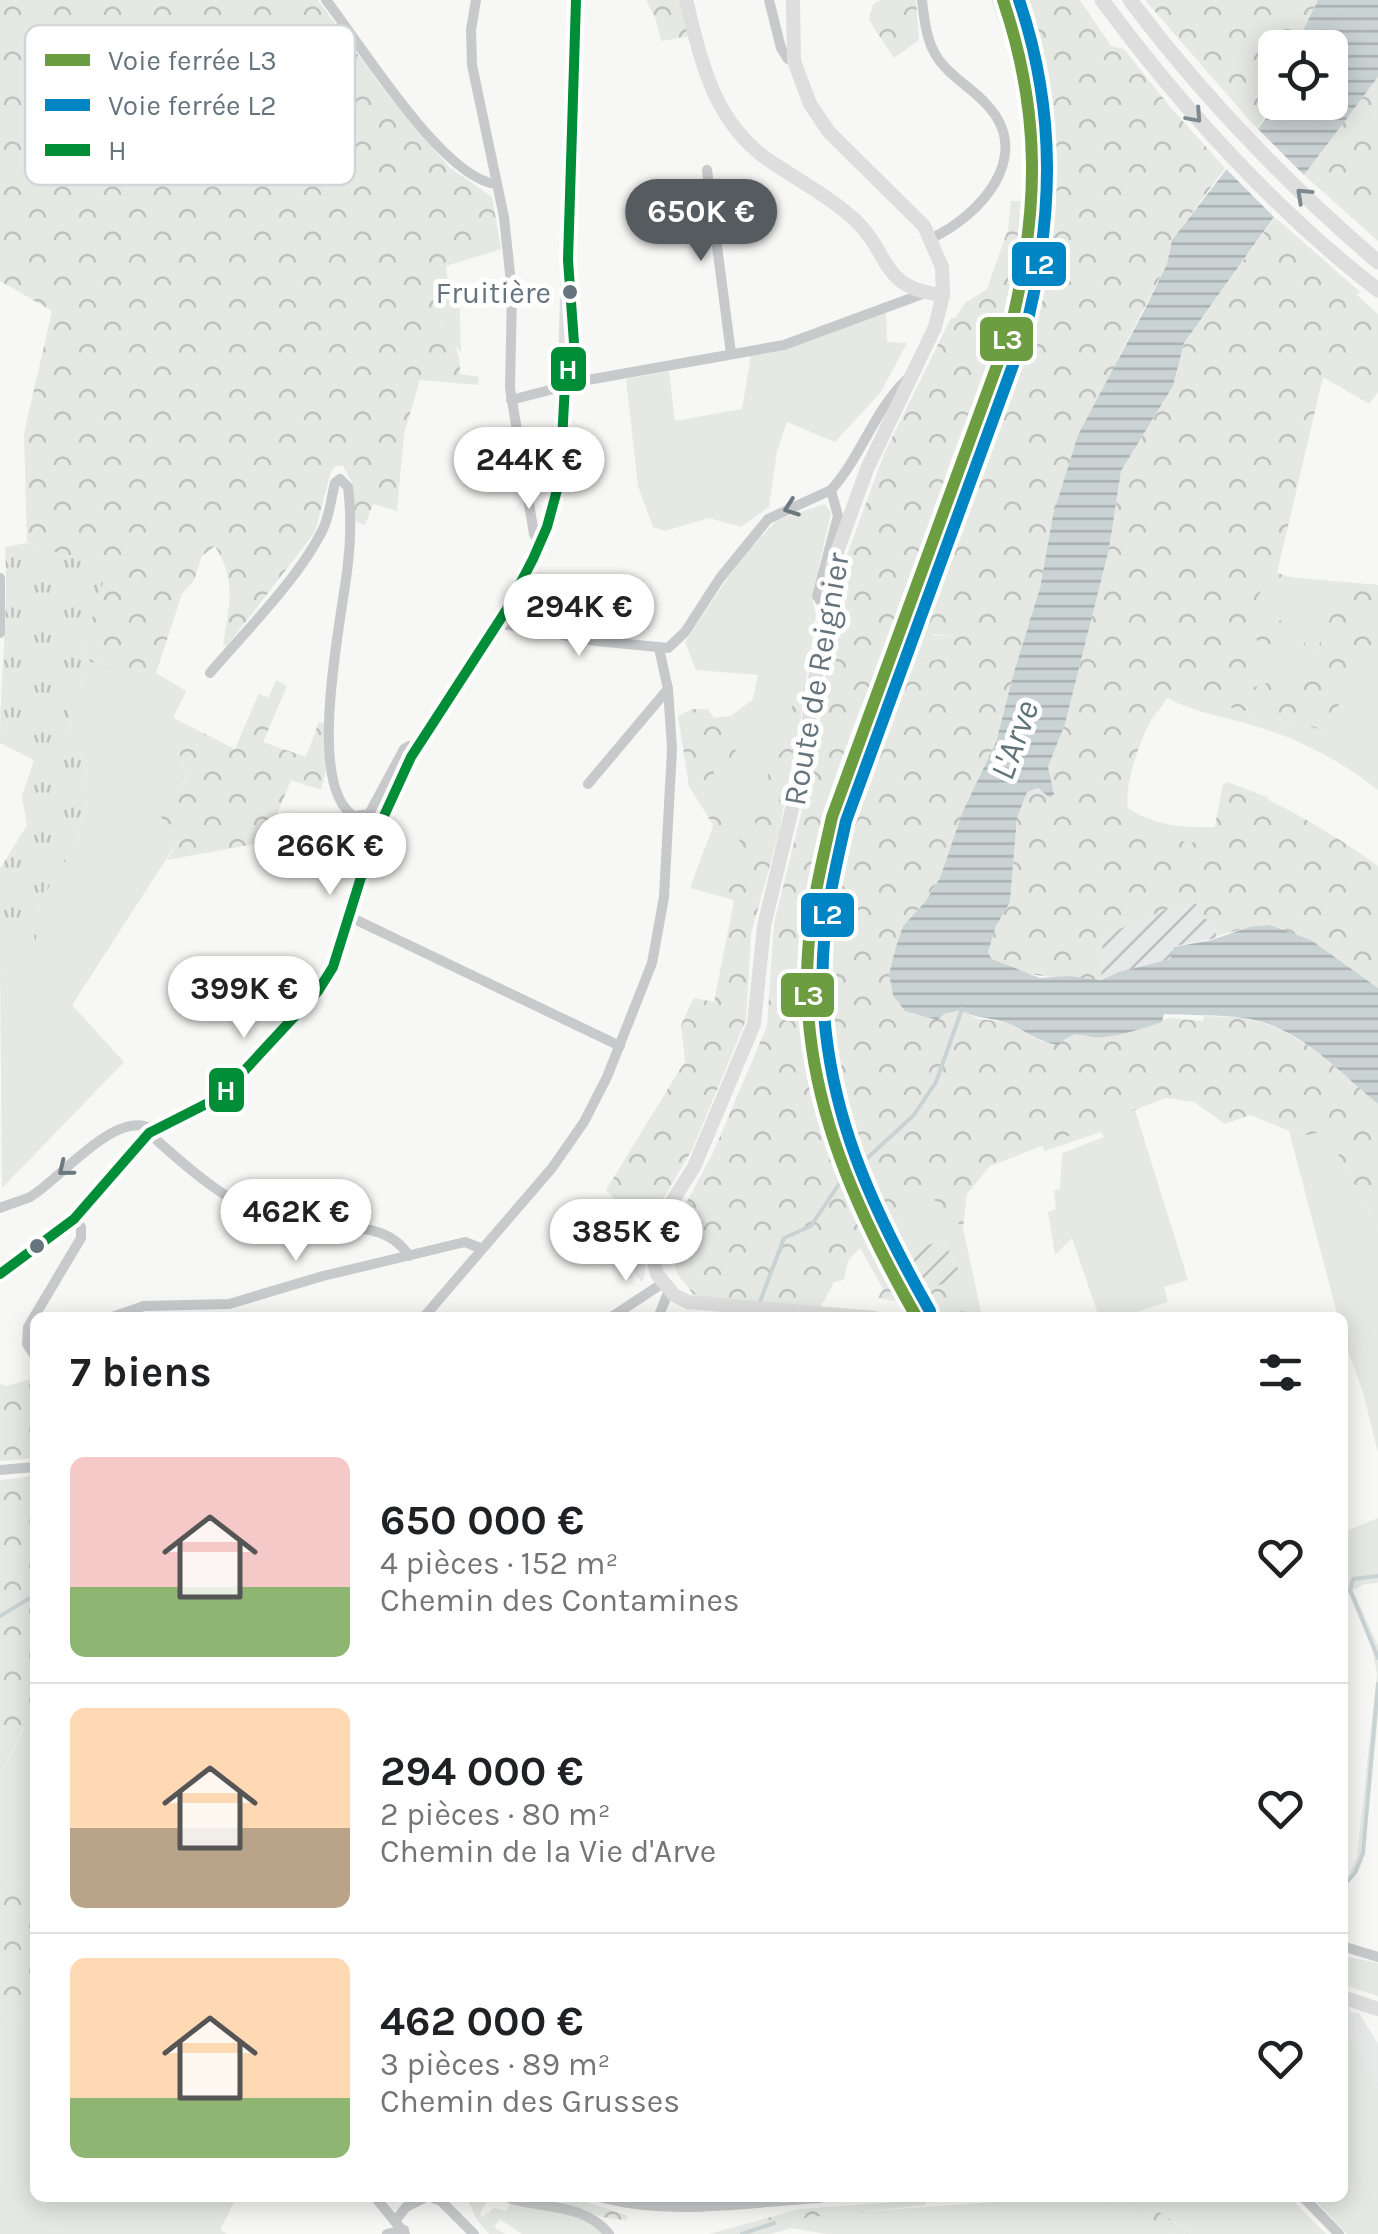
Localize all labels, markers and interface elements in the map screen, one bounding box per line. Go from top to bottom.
legend [25,25,355,185]
map controls [1258,30,1348,120]
button: locate [1258,30,1348,120]
text: Voie ferrée L3 [108,44,277,77]
text: Voie ferrée L2 [108,89,276,122]
one-way arrow [1183,104,1201,123]
text: H [108,134,127,167]
pin: 650K € [620,179,782,264]
one-way arrow [1297,189,1315,207]
text: 650K € [647,193,755,230]
line badge: L2 [1010,240,1068,288]
text: L2 [1024,248,1054,281]
place label: Fruitière [435,275,551,311]
marker: Fruitière [560,282,580,302]
line badge: L3 [978,315,1035,363]
text: L3 [991,323,1023,356]
line badge: H [549,345,588,393]
text: H [558,353,578,386]
pin: 244K € [448,427,610,512]
text: 244K € [476,441,582,478]
one-way arrow [784,496,801,517]
street label: Route de Reignier [776,549,857,808]
pin: 294K € [498,574,660,659]
text: 294K € [525,588,633,625]
water label: L'Arve [981,695,1048,785]
pin: 266K € [249,813,411,898]
text: 266K € [276,827,384,864]
line badge: L2 [799,891,856,939]
text: L2 [812,898,842,931]
pin: 399K € [163,956,325,1041]
text: 399K € [190,970,298,1007]
line badge: L3 [779,971,836,1019]
text: L3 [792,979,824,1012]
line badge: H [207,1066,246,1114]
text: H [216,1074,236,1107]
one-way arrow [59,1157,77,1175]
pin: 462K € [215,1179,377,1264]
text: 462K € [242,1193,350,1230]
pin: 385K € [545,1199,707,1284]
text: 385K € [572,1213,680,1250]
unlabelled marker [27,1236,47,1256]
icon: filters [1253,1345,1308,1400]
text: 7 biens [70,1347,212,1397]
text: 650 000 € [380,1495,584,1545]
icon: home [150,1497,270,1617]
icon: heart [1253,1530,1308,1585]
text: 4 pièces · 152 m² [380,1545,618,1582]
text: Chemin des Contamines [380,1582,740,1619]
text: 294 000 € [380,1746,584,1796]
icon: home [150,1748,270,1868]
icon: heart [1253,1781,1308,1836]
text: 2 pièces · 80 m² [380,1796,611,1833]
text: Chemin de la Vie d'Arve [380,1833,716,1870]
text: 462 000 € [380,1996,583,2046]
icon: home [150,1998,270,2118]
icon: heart [1253,2031,1308,2086]
text: 3 pièces · 89 m² [380,2046,610,2083]
text: Chemin des Grusses [380,2083,680,2120]

